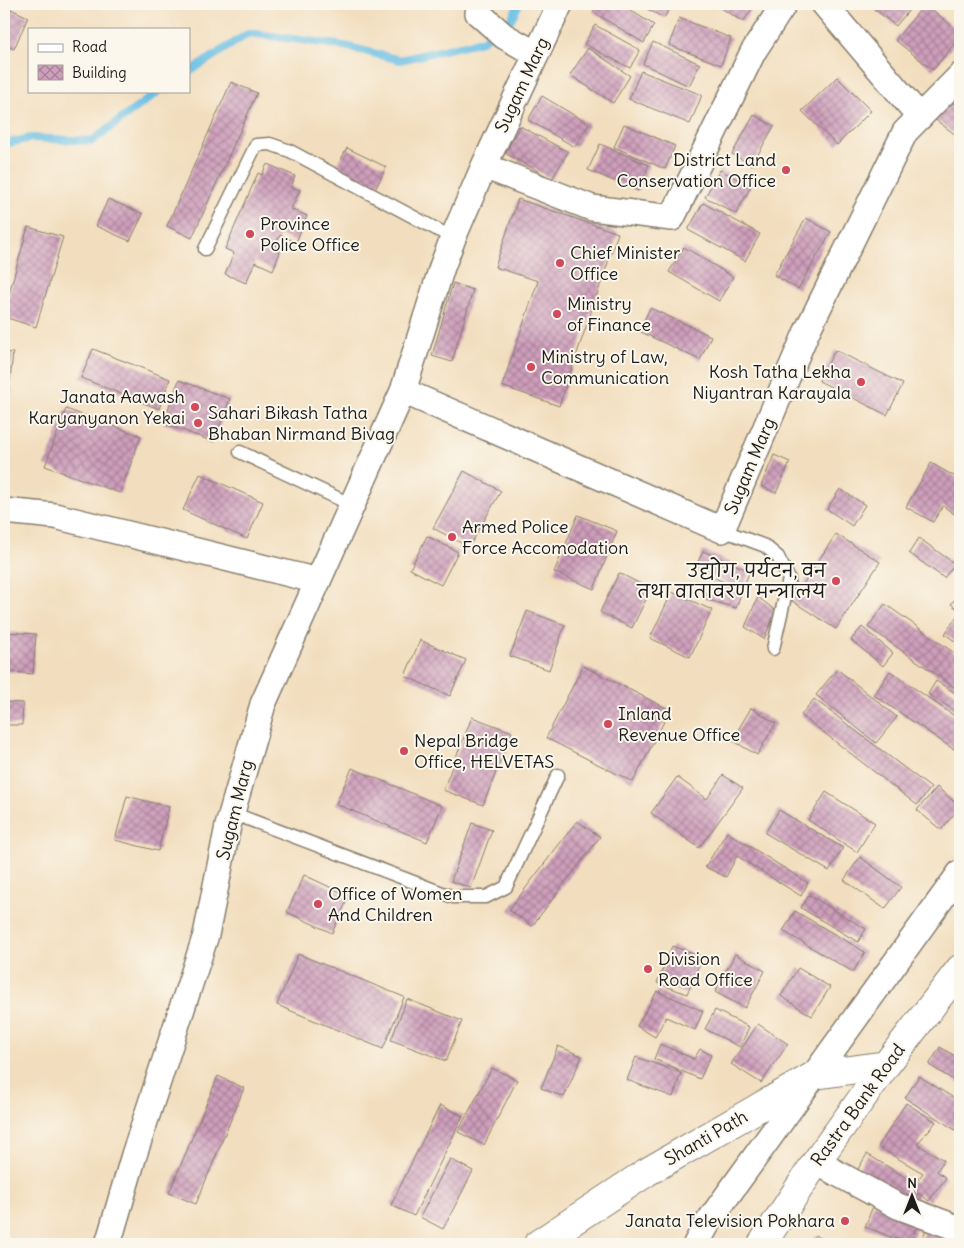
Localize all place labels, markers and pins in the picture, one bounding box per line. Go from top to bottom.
place label: District Land Conservation Office [616,148,776,192]
marker: District Land Conservation Office [780,164,792,176]
place label: Province Police Office [260,212,360,256]
marker: Province Police Office [244,228,256,240]
place label: Chief Minister Office [570,241,681,285]
marker: Chief Minister Office [554,257,566,269]
place label: Ministry of Finance [567,292,651,336]
marker: Ministry of Finance [551,308,563,320]
place label: Ministry of Law, Communication [541,345,669,389]
place label: Kosh Tatha Lekha Niyantran Karayala [692,360,851,404]
marker: Ministry of Law, Communication [525,361,537,373]
marker: Kosh Tatha Lekha Niyantran Karayala [855,376,867,388]
place label: Janata Aawash Karyanyanon Yekai [28,385,185,429]
marker: Janata Aawash Karyanyanon Yekai [189,401,201,413]
place label: Sahari Bikash Tatha Bhaban Nirmand Bivag [208,401,395,445]
marker: Sahari Bikash Tatha Bhaban Nirmand Bivag [192,417,204,429]
place label: Armed Police Force Accomodation [462,515,629,559]
marker: Armed Police Force Accomodation [446,531,458,543]
place label: उद्योग, पर्यटन, वन तथा वातावरण मन्त्रालय [636,557,828,603]
marker: उद्योग, पर्यटन, वन तथा वातावरण मन्त्रालय [830,575,842,587]
place label: Inland Revenue Office [618,702,740,746]
marker: Inland Revenue Office [602,718,614,730]
place label: Nepal Bridge Office, HELVETAS [414,729,554,773]
marker: Nepal Bridge Office, HELVETAS [398,745,410,757]
place label: Office of Women And Children [328,882,463,926]
marker: Office of Women And Children [312,898,324,910]
place label: Division Road Office [658,947,753,991]
marker: Division Road Office [642,963,654,975]
place label: Janata Television Pokhara [625,1209,835,1232]
marker: Janata Television Pokhara [839,1215,851,1227]

